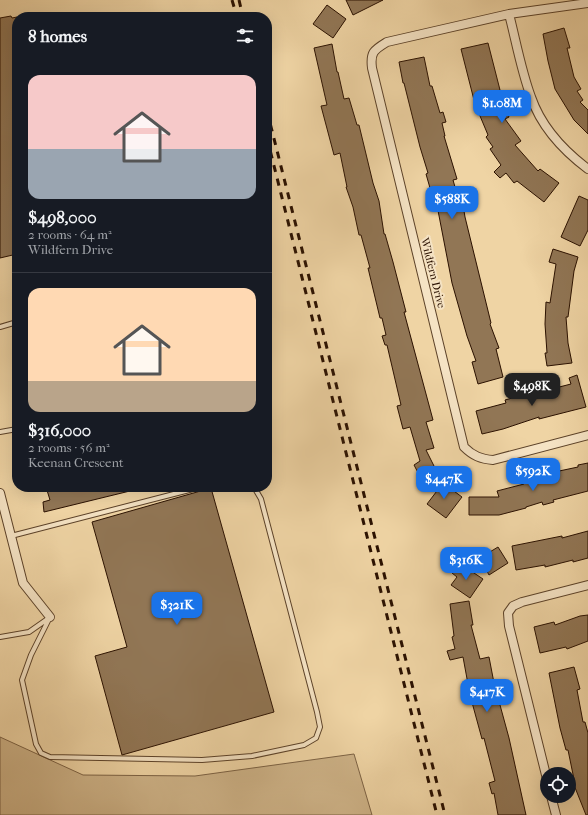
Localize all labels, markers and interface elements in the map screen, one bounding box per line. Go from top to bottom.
icon: filters [234,25,256,47]
text: 8 homes [28,26,87,46]
pin: $1.08M [469,90,535,124]
text: $1.08M [482,95,522,110]
icon: home [106,101,178,173]
pin: $588K [424,186,480,220]
text: $588K [434,191,470,206]
text: $498,000 [28,207,97,227]
text: 2 rooms · 64 m² [28,227,112,242]
street label: Wildfern Drive [418,235,448,310]
text: Wildfern Drive [28,242,113,257]
icon: home [106,314,178,386]
pin: $498K [504,373,560,407]
text: $498K [513,378,551,393]
text: $316,000 [28,420,91,440]
text: 2 rooms · 56 m² [28,440,110,455]
text: Keenan Crescent [28,455,124,470]
pin: $592K [505,458,561,492]
text: $592K [515,463,551,478]
pin: $447K [416,466,472,500]
text: $447K [425,471,463,486]
pin: $316K [438,547,494,581]
text: $316K [449,552,483,567]
pin: $321K [149,592,205,626]
text: $321K [160,597,194,612]
pin: $417K [459,679,515,713]
text: $417K [469,684,505,699]
map controls [540,767,576,803]
button: locate [540,767,576,803]

